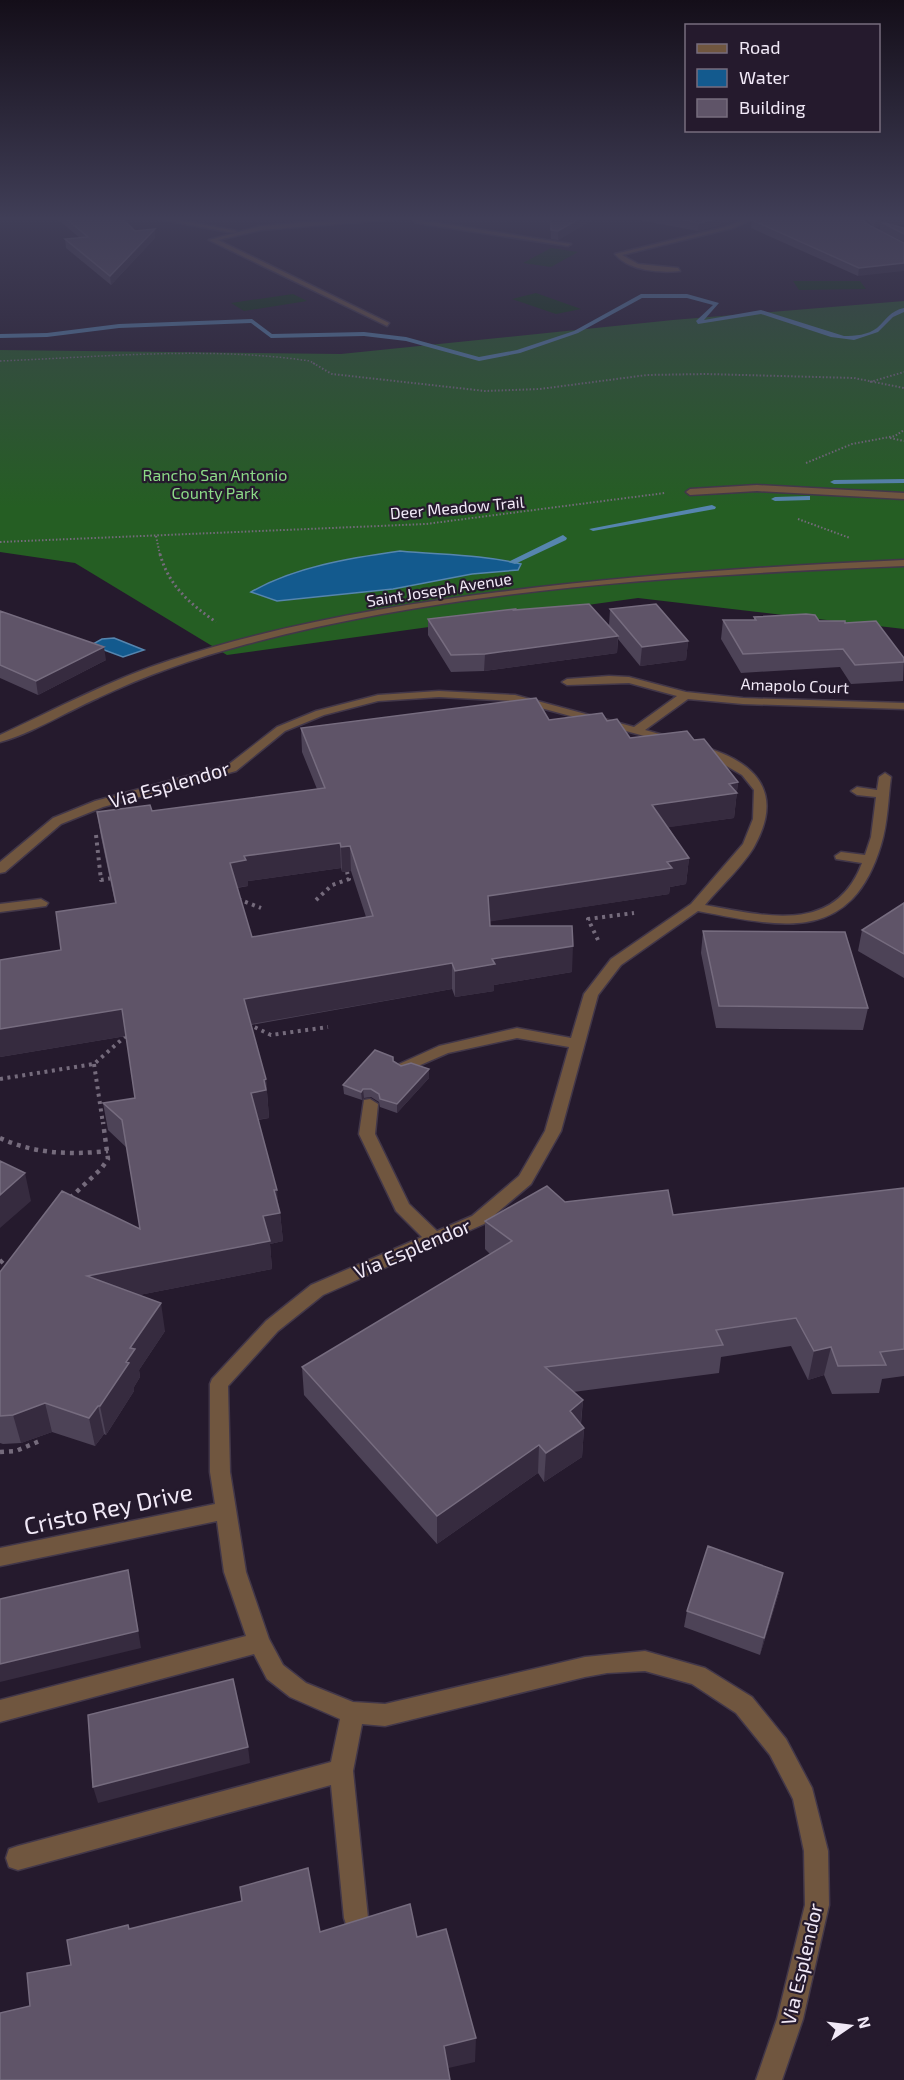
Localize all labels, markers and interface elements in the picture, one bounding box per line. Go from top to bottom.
legend [685,24,880,132]
text: Road [739,36,780,58]
text: Water [739,66,789,88]
text: Building [739,96,806,118]
park label: Rancho San Antonio County Park [143,465,287,502]
street label: Deer Meadow Trail [389,492,525,522]
street label: Saint Joseph Avenue [365,568,513,610]
street label: Amapolo Court [741,674,849,696]
street label: Via Esplendor [106,755,232,813]
street label: Via Esplendor [350,1213,474,1283]
street label: Cristo Rey Drive [21,1476,195,1540]
street label: Via Esplendor [775,1901,827,2027]
north arrow [820,1996,880,2056]
text: N [854,2014,876,2030]

